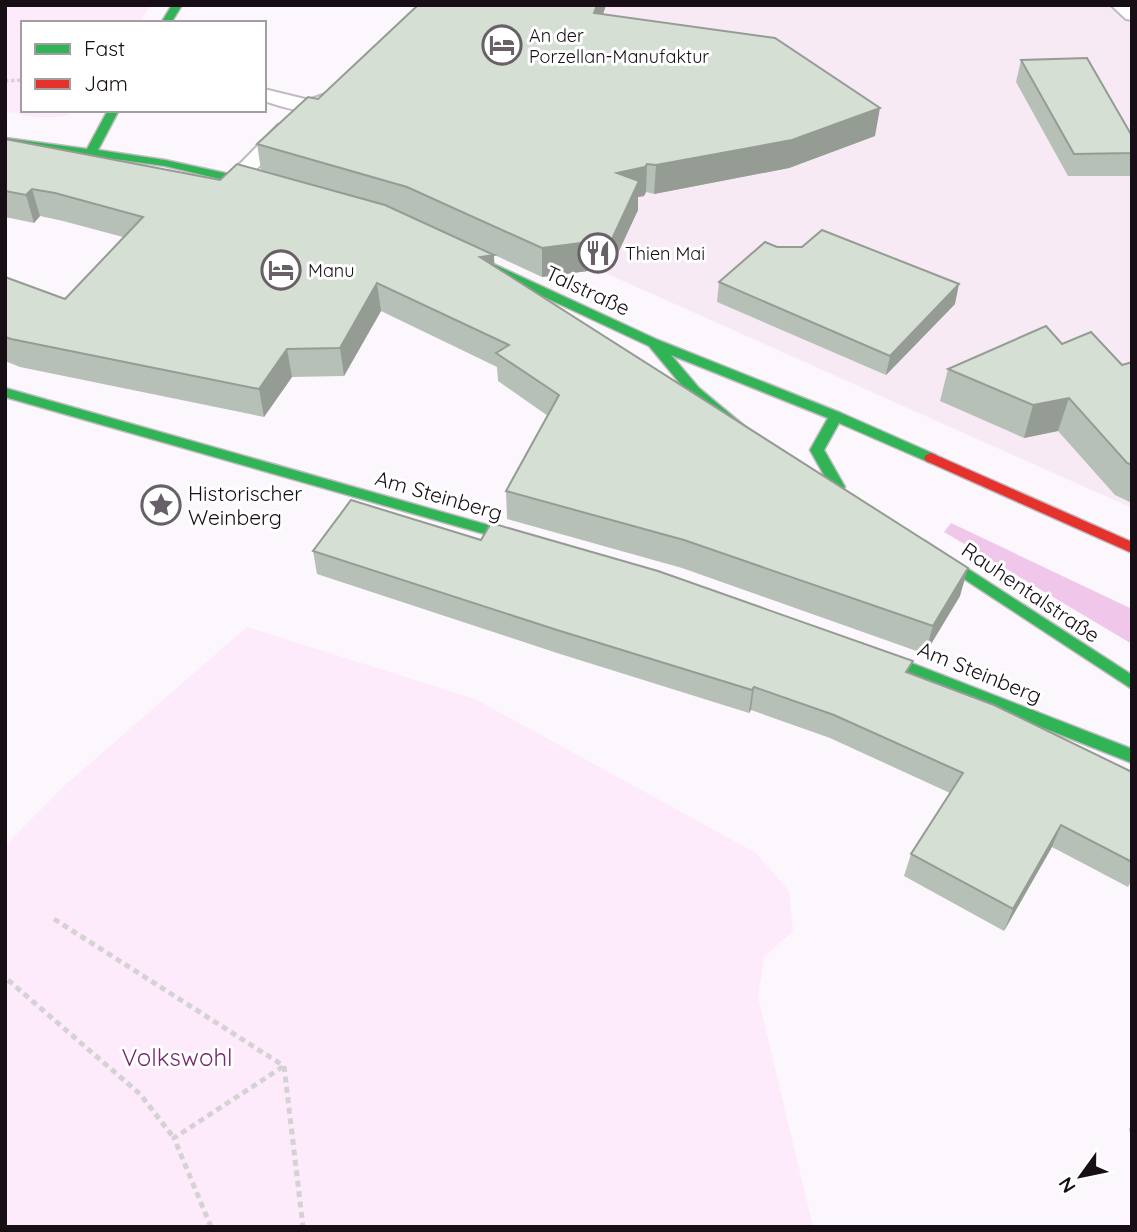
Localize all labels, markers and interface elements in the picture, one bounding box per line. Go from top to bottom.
legend [21,21,266,112]
hotel icon: An der Porzellan-Manufaktur [481,24,523,66]
place label: An der Porzellan-Manufaktur [529,24,709,68]
text: Fast [84,35,125,61]
text: Jam [84,70,128,96]
restaurant icon: Thien Mai [577,232,619,274]
place label: Thien Mai [625,242,705,265]
hotel icon: Manu [260,249,302,291]
place label: Manu [308,259,354,282]
street label: Talstraße [542,259,634,321]
street label: Am Steinberg [372,464,506,526]
place label: Historischer Weinberg [188,480,302,530]
place icon: Historischer Weinberg [140,484,182,526]
street label: Rauhentalstraße [957,536,1105,648]
street label: Am Steinberg [914,635,1046,709]
park label: Volkswohl [121,1042,233,1072]
north arrow [1046,1141,1116,1211]
text: N [1053,1173,1081,1198]

